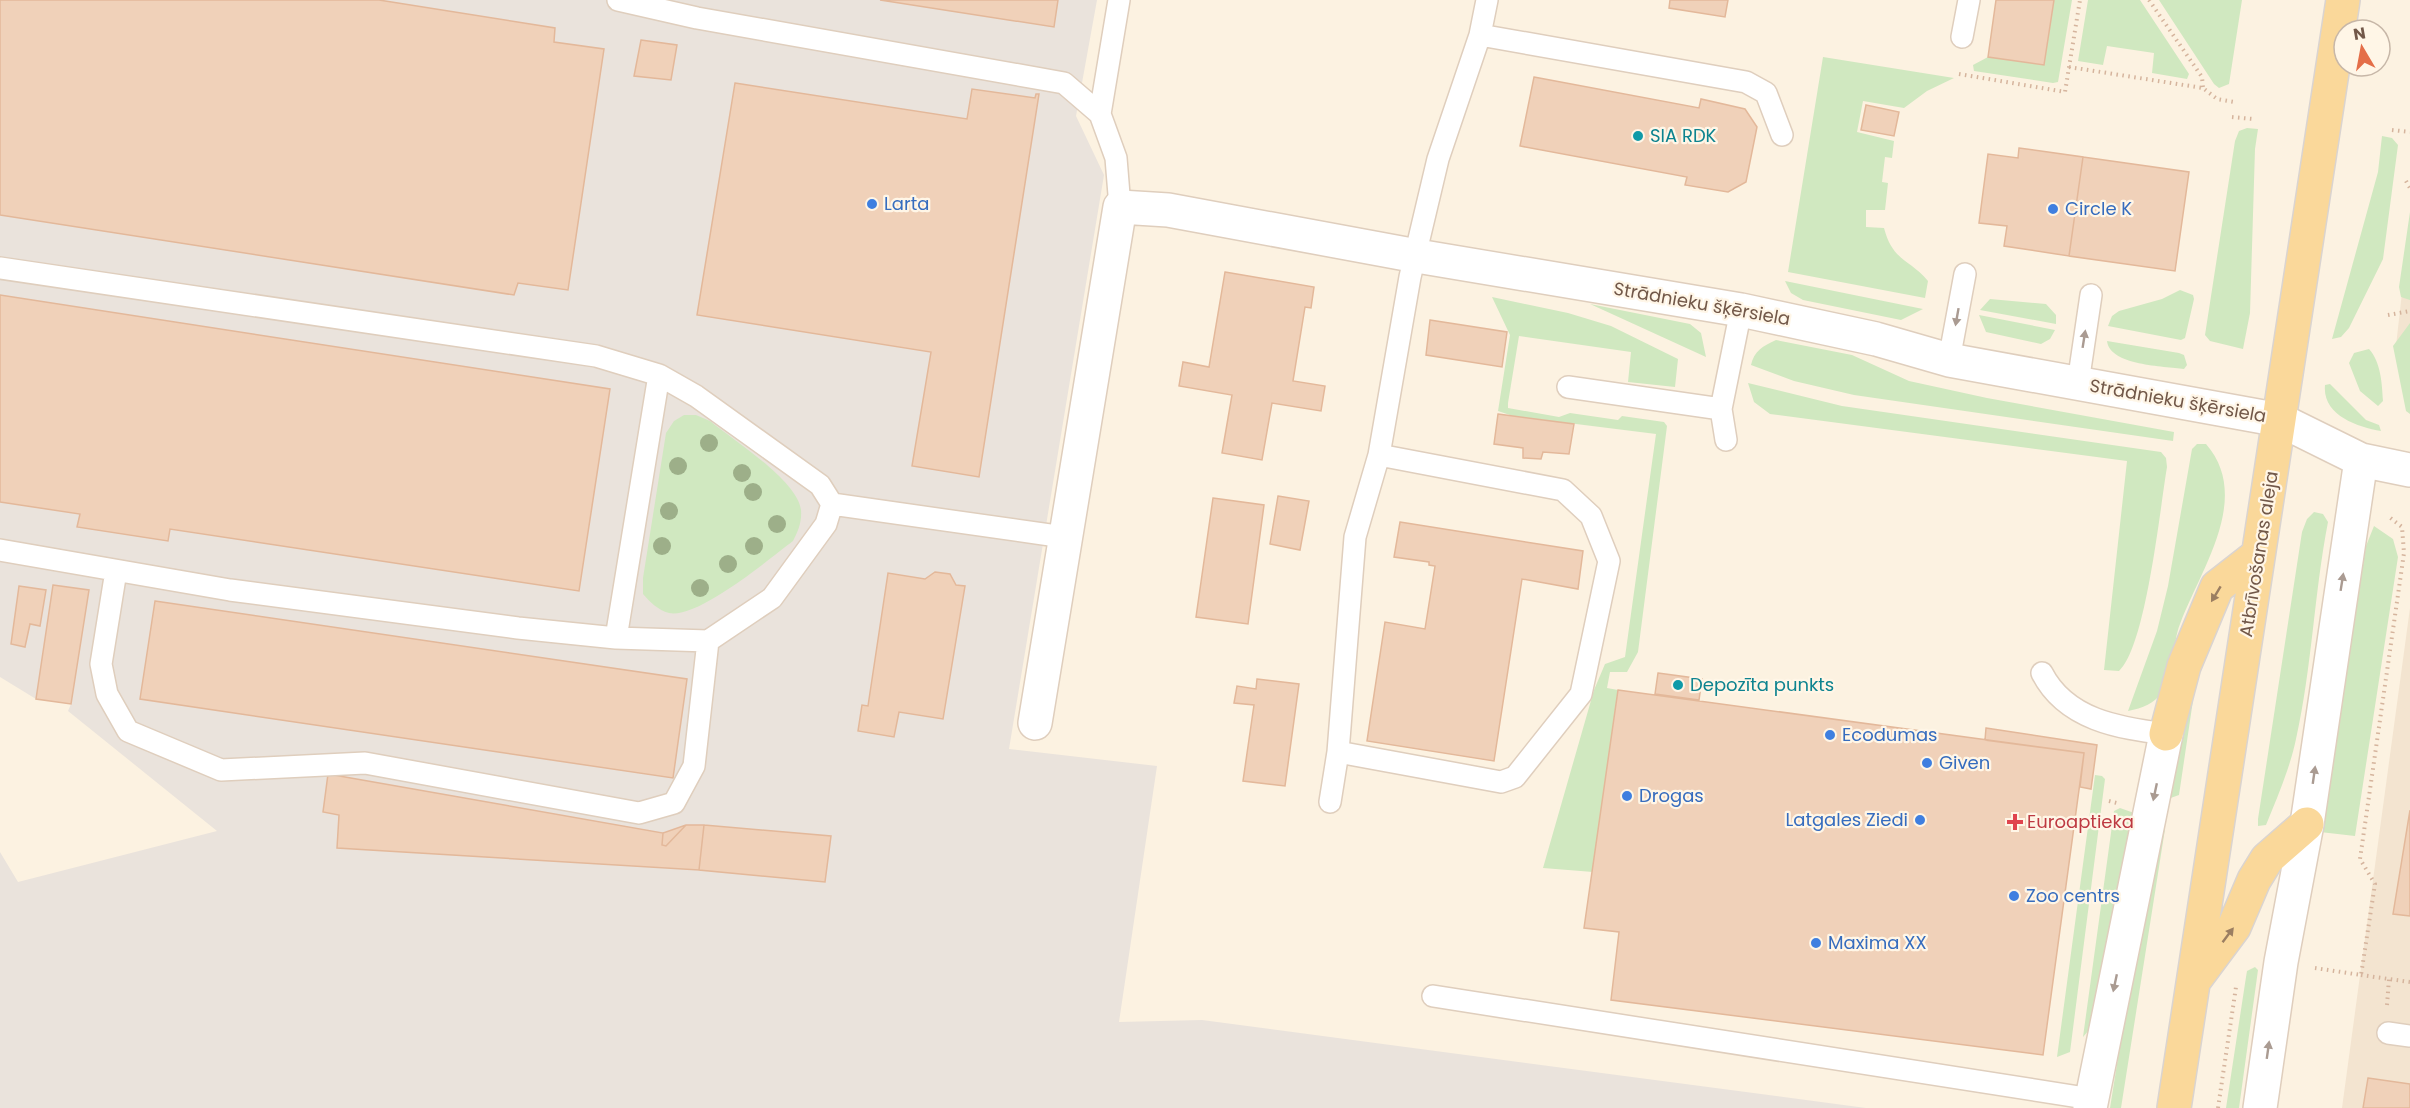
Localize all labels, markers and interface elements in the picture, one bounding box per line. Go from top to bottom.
north arrow [2332,18,2392,78]
text: N [2352,21,2367,46]
place label: SIA RDK [1650,123,1717,148]
marker: SIA RDK [1631,129,1645,143]
place label: Larta [884,191,929,216]
place label: Circle K [2065,196,2132,221]
marker: Larta [865,197,879,211]
marker: Circle K [2046,202,2060,216]
street label: Strādnieku šķērsiela [1612,276,1792,331]
one-way arrow [1952,308,1961,327]
one-way arrow [2080,329,2089,348]
street label: Strādnieku šķērsiela [2088,373,2268,428]
street label: Atbrīvošanas aleja [2233,469,2284,639]
one-way arrow [2338,572,2347,591]
one-way arrow [2210,585,2221,602]
place label: Depozīta punkts [1690,672,1834,697]
marker: Depozīta punkts [1671,678,1685,692]
place label: Ecodumas [1842,722,1937,747]
marker: Ecodumas [1823,728,1837,742]
place label: Given [1939,750,1990,775]
marker: Given [1920,756,1934,770]
one-way arrow [2309,765,2318,784]
place label: Drogas [1639,783,1704,808]
one-way arrow [2149,783,2159,801]
marker: Drogas [1620,789,1634,803]
place label: Latgales Ziedi [1785,807,1908,832]
place label: Euroaptieka [2027,809,2134,834]
marker: Latgales Ziedi [1913,813,1927,827]
marker: Euroaptieka [2008,815,2022,829]
place label: Zoo centrs [2026,883,2120,908]
marker: Zoo centrs [2007,889,2021,903]
one-way arrow [2222,927,2234,942]
place label: Maxima XX [1828,930,1927,955]
marker: Maxima XX [1809,936,1823,950]
one-way arrow [2110,974,2120,992]
one-way arrow [2264,1040,2273,1059]

